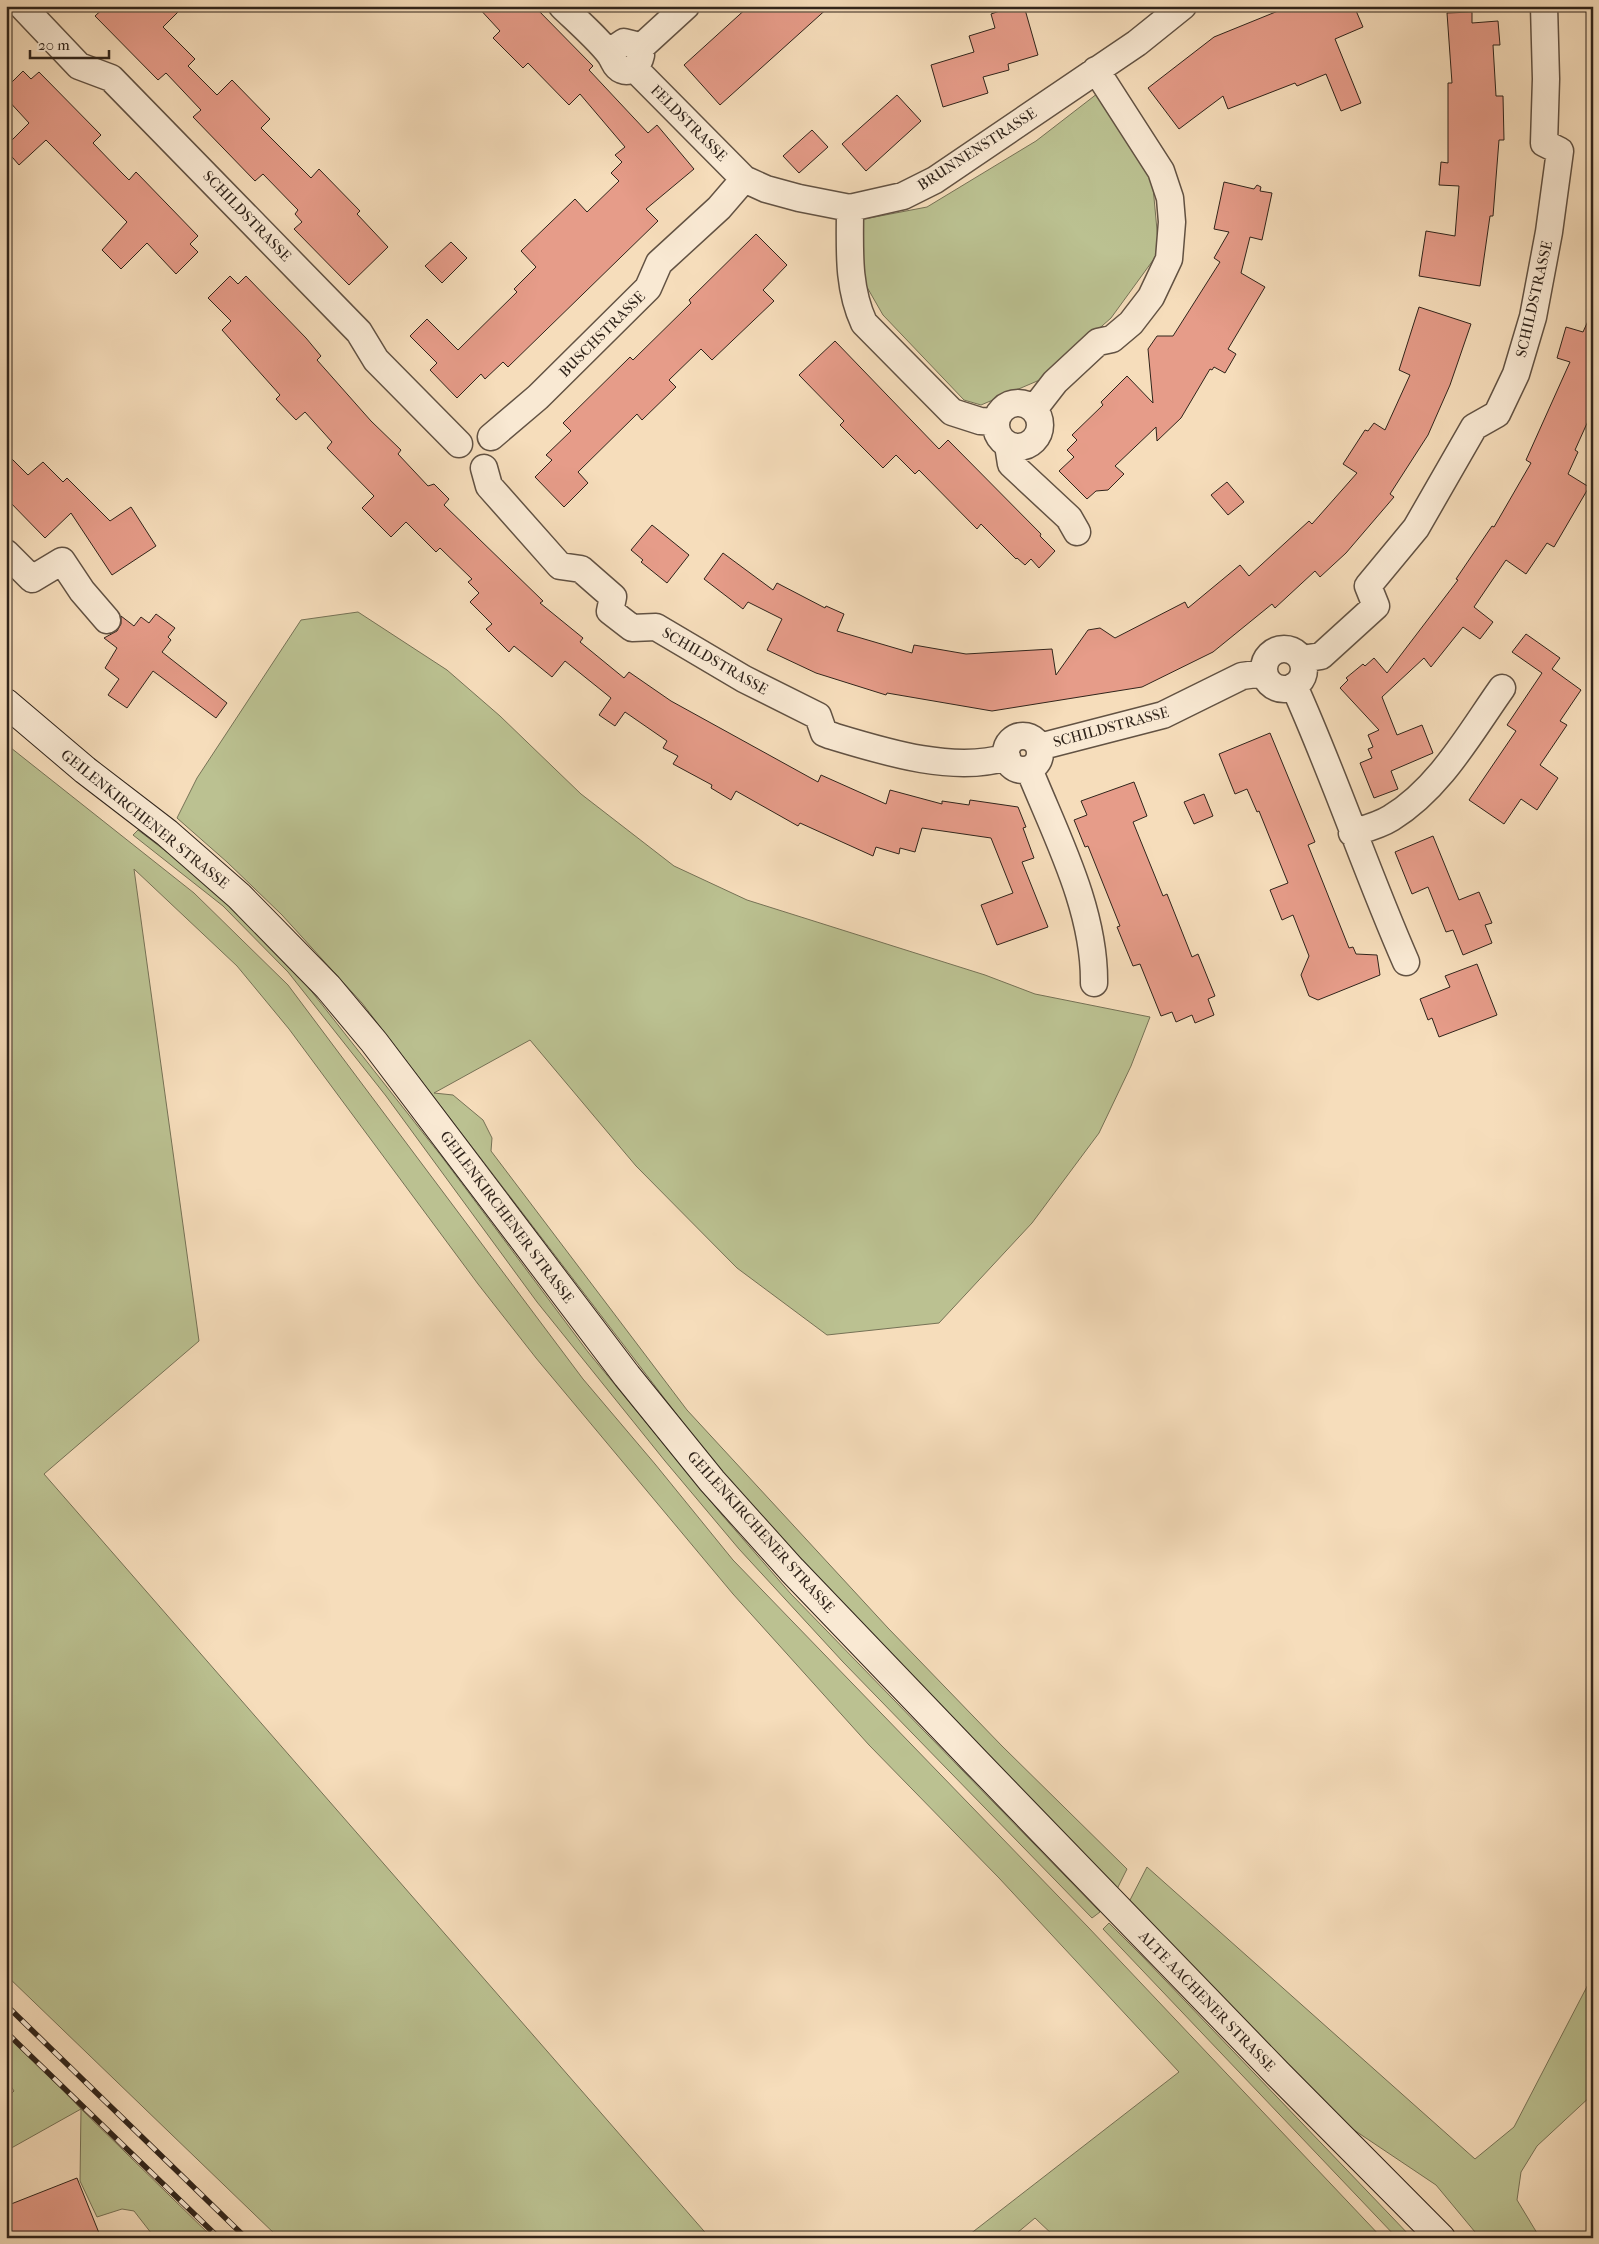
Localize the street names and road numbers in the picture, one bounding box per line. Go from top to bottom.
street label: FELDSTRASSE [647,81,731,165]
street label: BRUNNENSTRASSE [914,104,1040,194]
street label: SCHILDSTRASSE [199,167,295,265]
street label: SCHILDSTRASSE [1512,239,1556,359]
street label: BUSCHSTRASSE [555,287,649,381]
street label: SCHILDSTRASSE [659,623,771,699]
street label: SCHILDSTRASSE [1051,703,1171,751]
street label: GEILENKIRCHENER STRASSE [57,746,233,892]
street label: GEILENKIRCHENER STRASSE [436,1127,578,1307]
street label: GEILENKIRCHENER STRASSE [684,1447,838,1617]
street label: ALTE AACHENER STRASSE [1134,1926,1279,2075]

